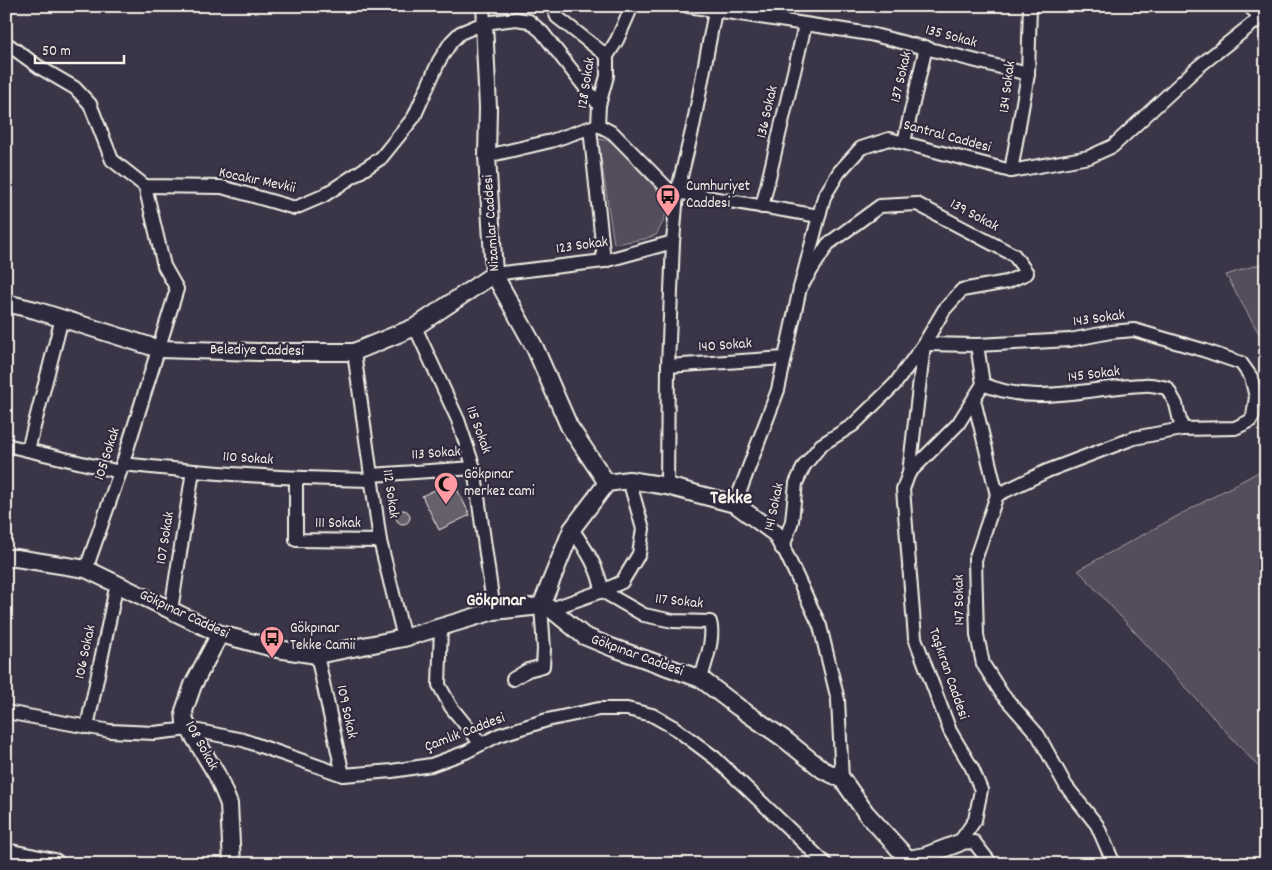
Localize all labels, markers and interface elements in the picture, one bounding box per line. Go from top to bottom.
street label: 135 Sokak [923,20,979,54]
scale bar [35,32,124,64]
text: 50 m [42,41,71,63]
street label: 137 Sokak [885,49,919,105]
street label: 128 Sokak [572,56,602,110]
street label: 134 Sokak [994,60,1022,114]
street label: 136 Sokak [751,84,785,140]
street label: Santral Caddesi [901,115,994,159]
street label: Kocakır Mevkii [217,162,298,200]
street label: Nizamlar Caddesi [478,174,506,272]
place label: Cumhuriyet Caddesi [686,176,751,215]
bus stop icon: Cumhuriyet Caddesi [655,183,681,217]
street label: 139 Sokak [945,194,1003,238]
street label: 123 Sokak [554,231,610,261]
street label: 143 Sokak [1072,304,1126,334]
street label: 140 Sokak [697,333,753,359]
street label: Belediye Caddesi [210,339,304,363]
street label: 145 Sokak [1067,361,1121,389]
street label: 115 Sokak [459,403,497,457]
street label: 105 Sokak [89,425,127,483]
street label: 113 Sokak [411,441,461,467]
street label: 110 Sokak [222,446,274,472]
place label: Gökpınar merkez cami [464,464,535,503]
street label: 112 Sokak [376,468,404,520]
mosque icon: Gökpınar merkez cami [433,471,459,505]
street label: 141 Sokak [759,481,791,533]
district label: Tekke [710,485,752,513]
street label: 107 Sokak [151,510,181,566]
street label: 111 Sokak [315,513,361,535]
street label: 147 Sokak [949,574,971,626]
street label: Gökpınar Caddesi [135,584,233,646]
district label: Gökpınar [466,589,526,614]
street label: 117 Sokak [654,589,704,615]
place label: Gökpınar Tekke Camii [290,618,355,657]
street label: 106 Sokak [70,623,102,681]
bus stop icon: Gökpınar Tekke Camii [259,625,285,659]
street label: Taşkıran Caddesi [922,625,974,723]
street label: Gökpınar Caddesi [588,629,687,683]
street label: 109 Sokak [330,683,362,741]
street label: Çamlık Caddesi [422,708,509,758]
street label: 108 Sokak [178,717,224,775]

